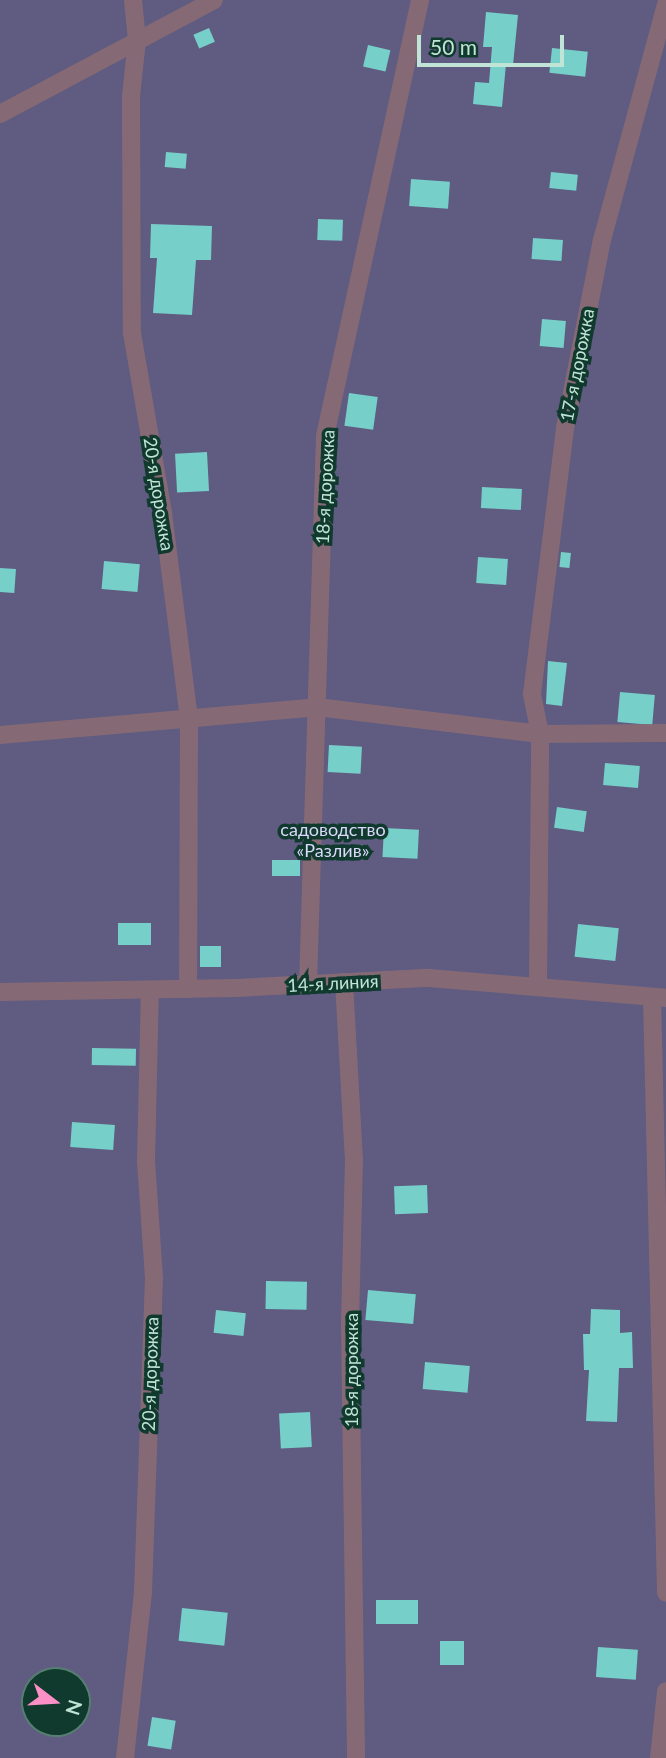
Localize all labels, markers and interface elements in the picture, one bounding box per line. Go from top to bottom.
scale bar [421,21,568,65]
text: 50 m [430,34,477,59]
street label: 17-я дорожка [555,307,599,423]
street label: 18-я дорожка [311,429,339,545]
street label: 20-я дорожка [139,436,179,552]
park label: садоводство «Разлив» [280,819,386,862]
street label: 14-я линия [287,970,379,996]
street label: 18-я дорожка [340,1313,362,1427]
street label: 20-я дорожка [137,1316,163,1432]
north arrow [21,1667,91,1737]
text: N [62,1697,88,1718]

